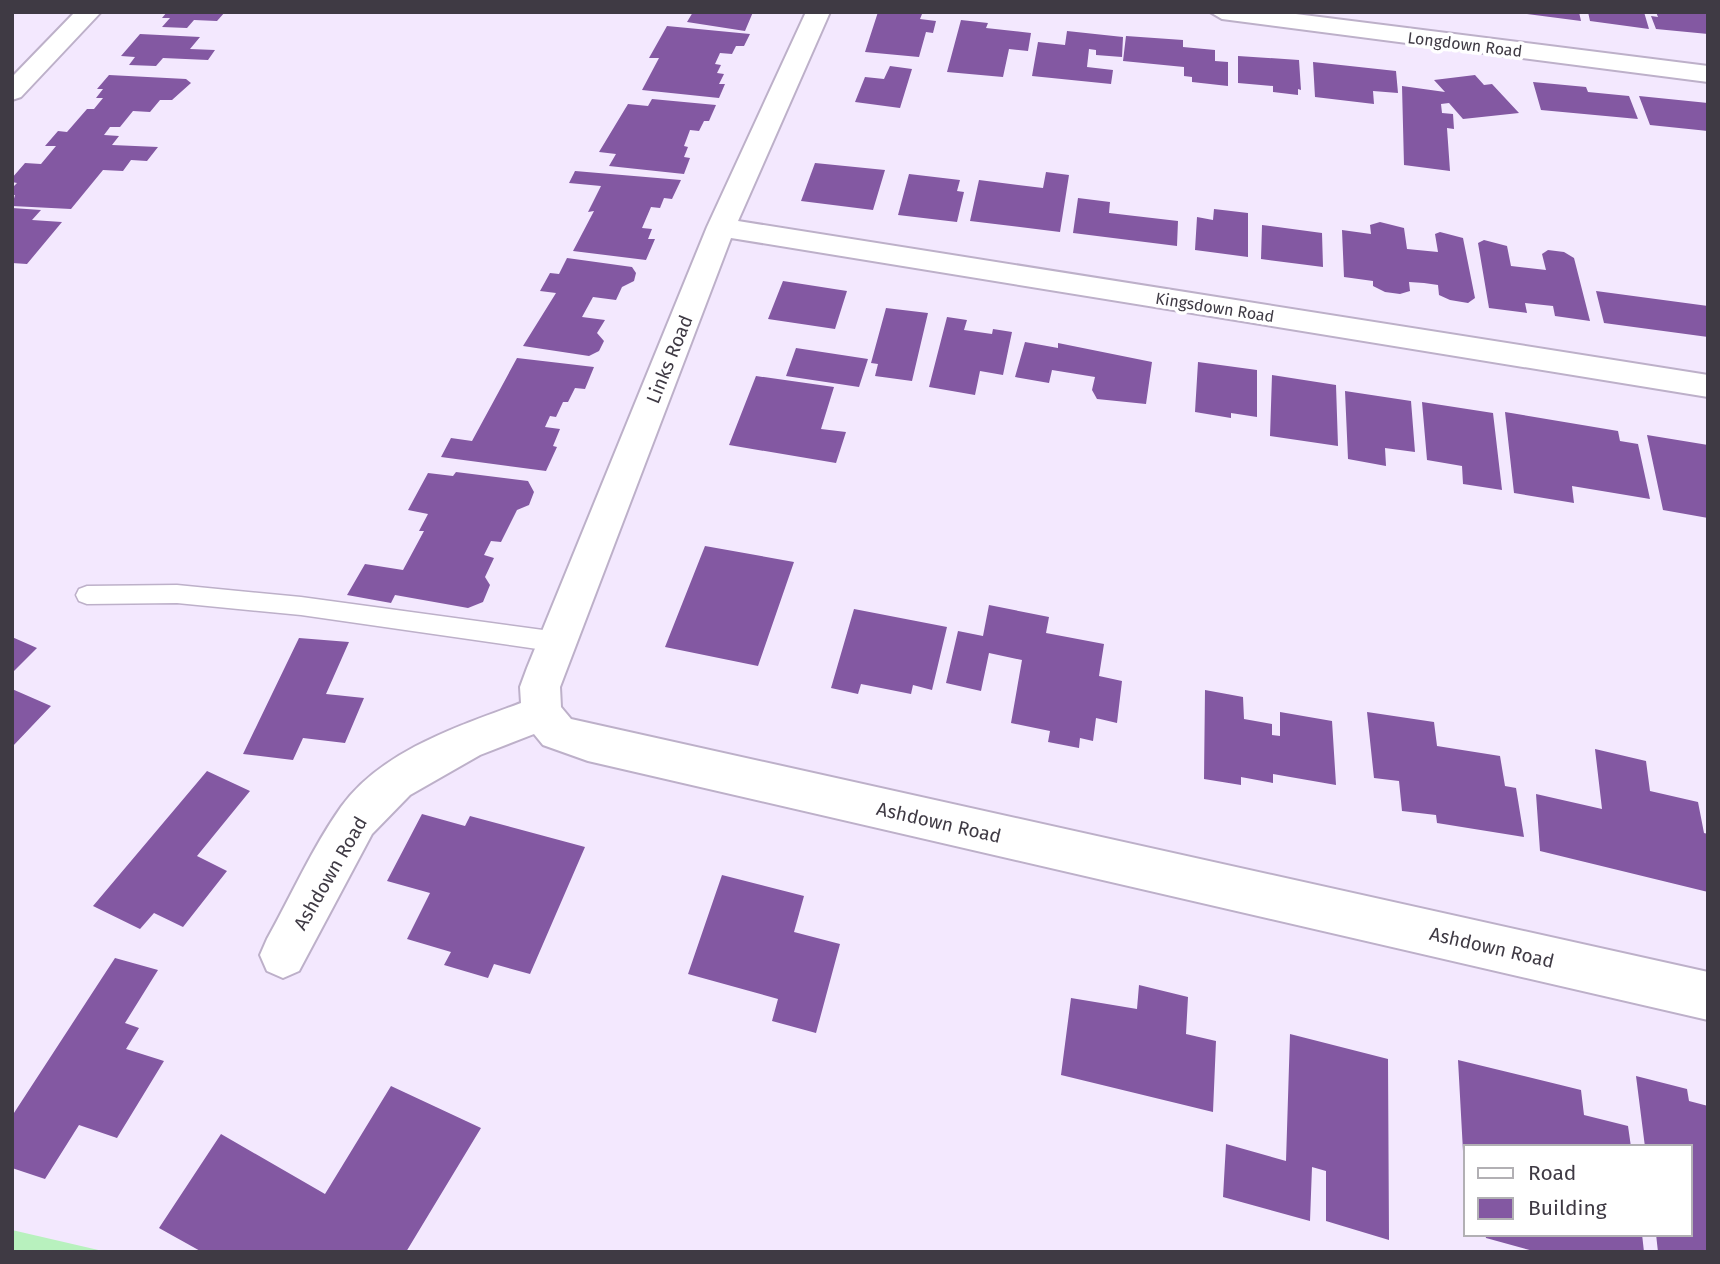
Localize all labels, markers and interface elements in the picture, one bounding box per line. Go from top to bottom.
street label: Longdown Road [1407,28,1523,61]
street label: Kingsdown Road [1154,289,1276,326]
street label: Links Road [641,312,698,407]
street label: Ashdown Road [874,797,1003,848]
street label: Ashdown Road [289,813,372,934]
street label: Ashdown Road [1427,922,1556,973]
legend [1464,1145,1692,1236]
text: Road [1528,1160,1576,1186]
text: Building [1528,1195,1607,1221]

